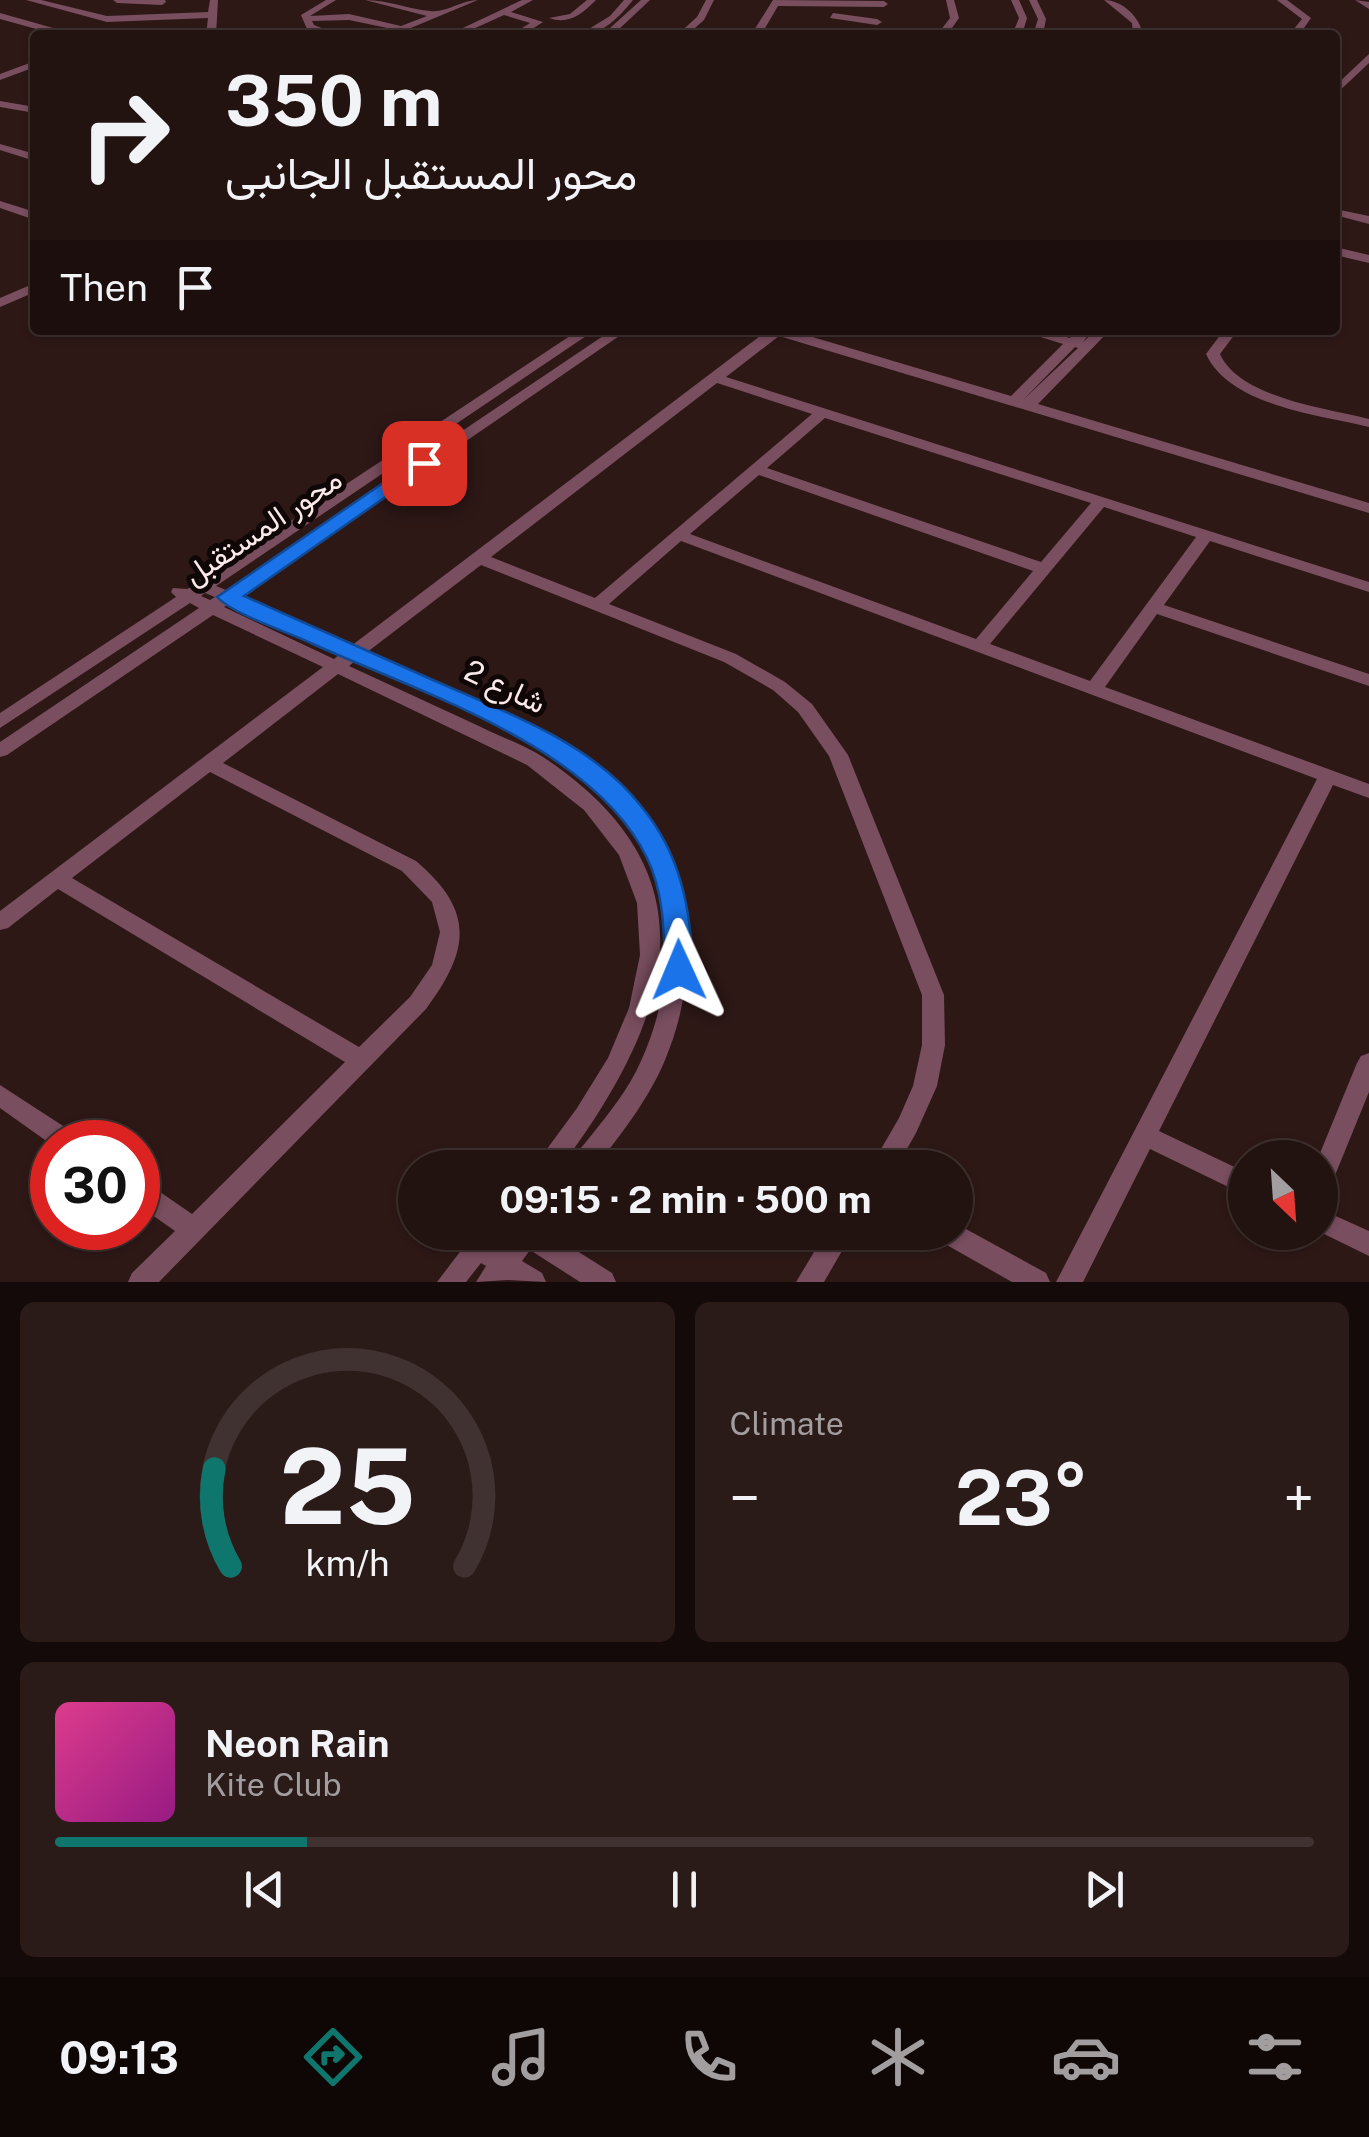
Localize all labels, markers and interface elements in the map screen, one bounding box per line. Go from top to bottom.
text: 350 m [225,59,442,142]
icon: right [60,70,190,200]
text: محور المستقبل الجانبى [225,146,637,199]
icon: arrive [168,260,223,315]
text: Then [60,265,148,310]
pin [382,421,467,506]
icon: arrive [397,436,452,491]
street label: محور المستقبل [177,460,349,593]
street label: شارع 2 [458,652,552,723]
position arrow [627,918,731,1022]
speed limit sign: 30 [30,1120,160,1250]
north arrow [1228,1140,1338,1250]
map controls [1228,1140,1338,1250]
text: 09:15 · 2 min · 500 m [500,1177,871,1222]
text: Climate [730,1405,844,1442]
text: 25 [279,1425,415,1547]
text: 23° [955,1454,1088,1542]
text: − [730,1466,760,1530]
text: + [1284,1466,1314,1530]
text: km/h [305,1542,389,1584]
text: Neon Rain [205,1721,389,1766]
text: Kite Club [205,1766,342,1803]
icon: previous [237,1862,292,1917]
icon: pause [657,1862,712,1917]
icon: next [1077,1862,1132,1917]
icon: directions [298,2022,368,2092]
icon: music [486,2022,556,2092]
icon: phone [674,2022,744,2092]
icon: climate [863,2022,933,2092]
icon: car [1051,2022,1121,2092]
icon: filters [1240,2022,1310,2092]
text: 09:13 [59,2031,179,2084]

